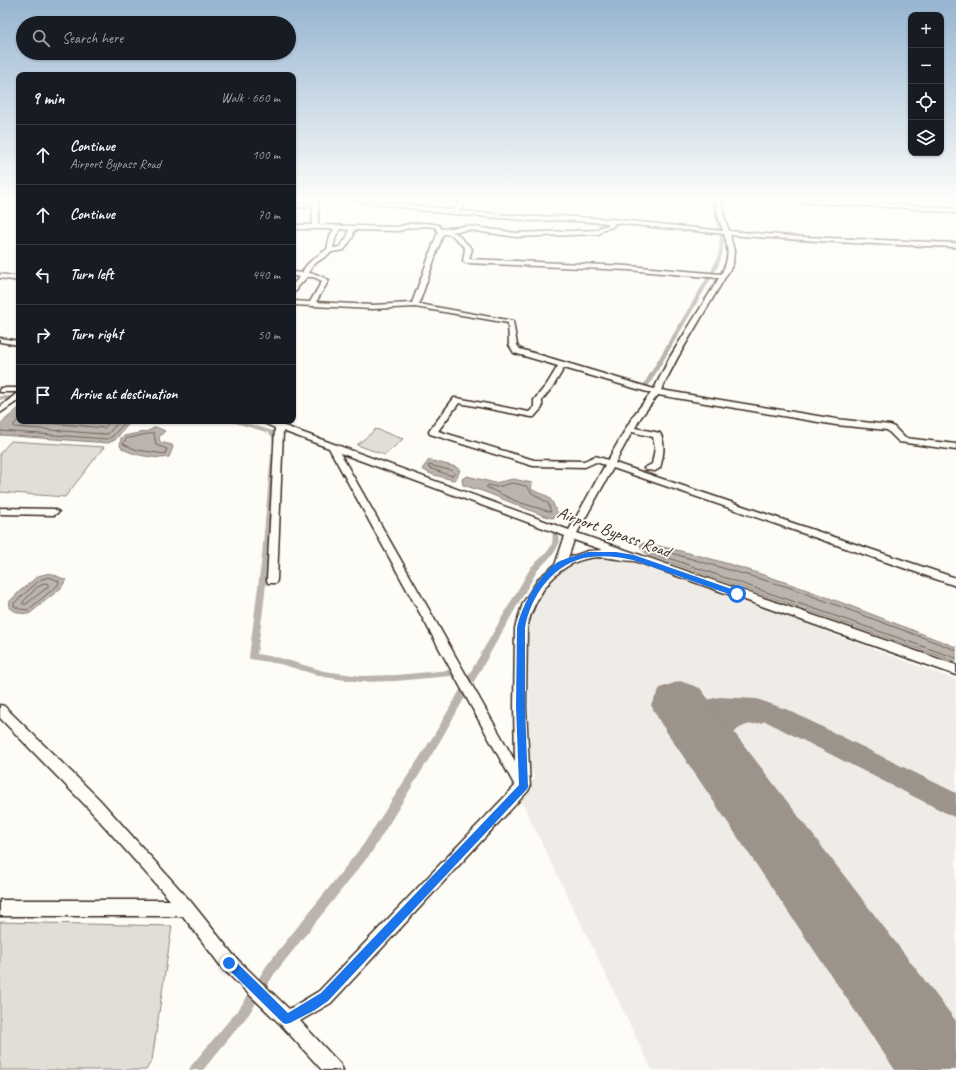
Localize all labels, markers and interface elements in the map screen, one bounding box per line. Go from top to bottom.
map controls [908,12,944,156]
button: + [908,12,944,48]
search box [16,16,296,60]
icon: search [30,27,52,49]
text: Search here [62,29,123,48]
button: − [908,48,944,84]
button: locate [908,84,944,120]
text: 9 min [32,88,64,109]
text: Walk · 660 m [221,90,280,106]
button: layers [908,120,944,156]
text: Continue [70,137,115,156]
icon: ahead [32,144,54,166]
text: 100 m [252,147,280,163]
text: Airport Bypass Road [70,156,161,172]
icon: ahead [32,204,54,226]
text: Continue [70,205,115,224]
text: 70 m [258,207,280,223]
icon: left [32,264,54,286]
text: Turn left [70,265,113,284]
text: 440 m [252,267,280,283]
icon: right [32,324,54,346]
text: Turn right [70,325,123,344]
text: 50 m [258,327,280,343]
icon: arrive [32,384,54,406]
text: Arrive at destination [70,385,177,404]
street label: Airport Bypass Road [555,502,676,563]
route start [728,585,746,603]
route end [220,954,238,972]

